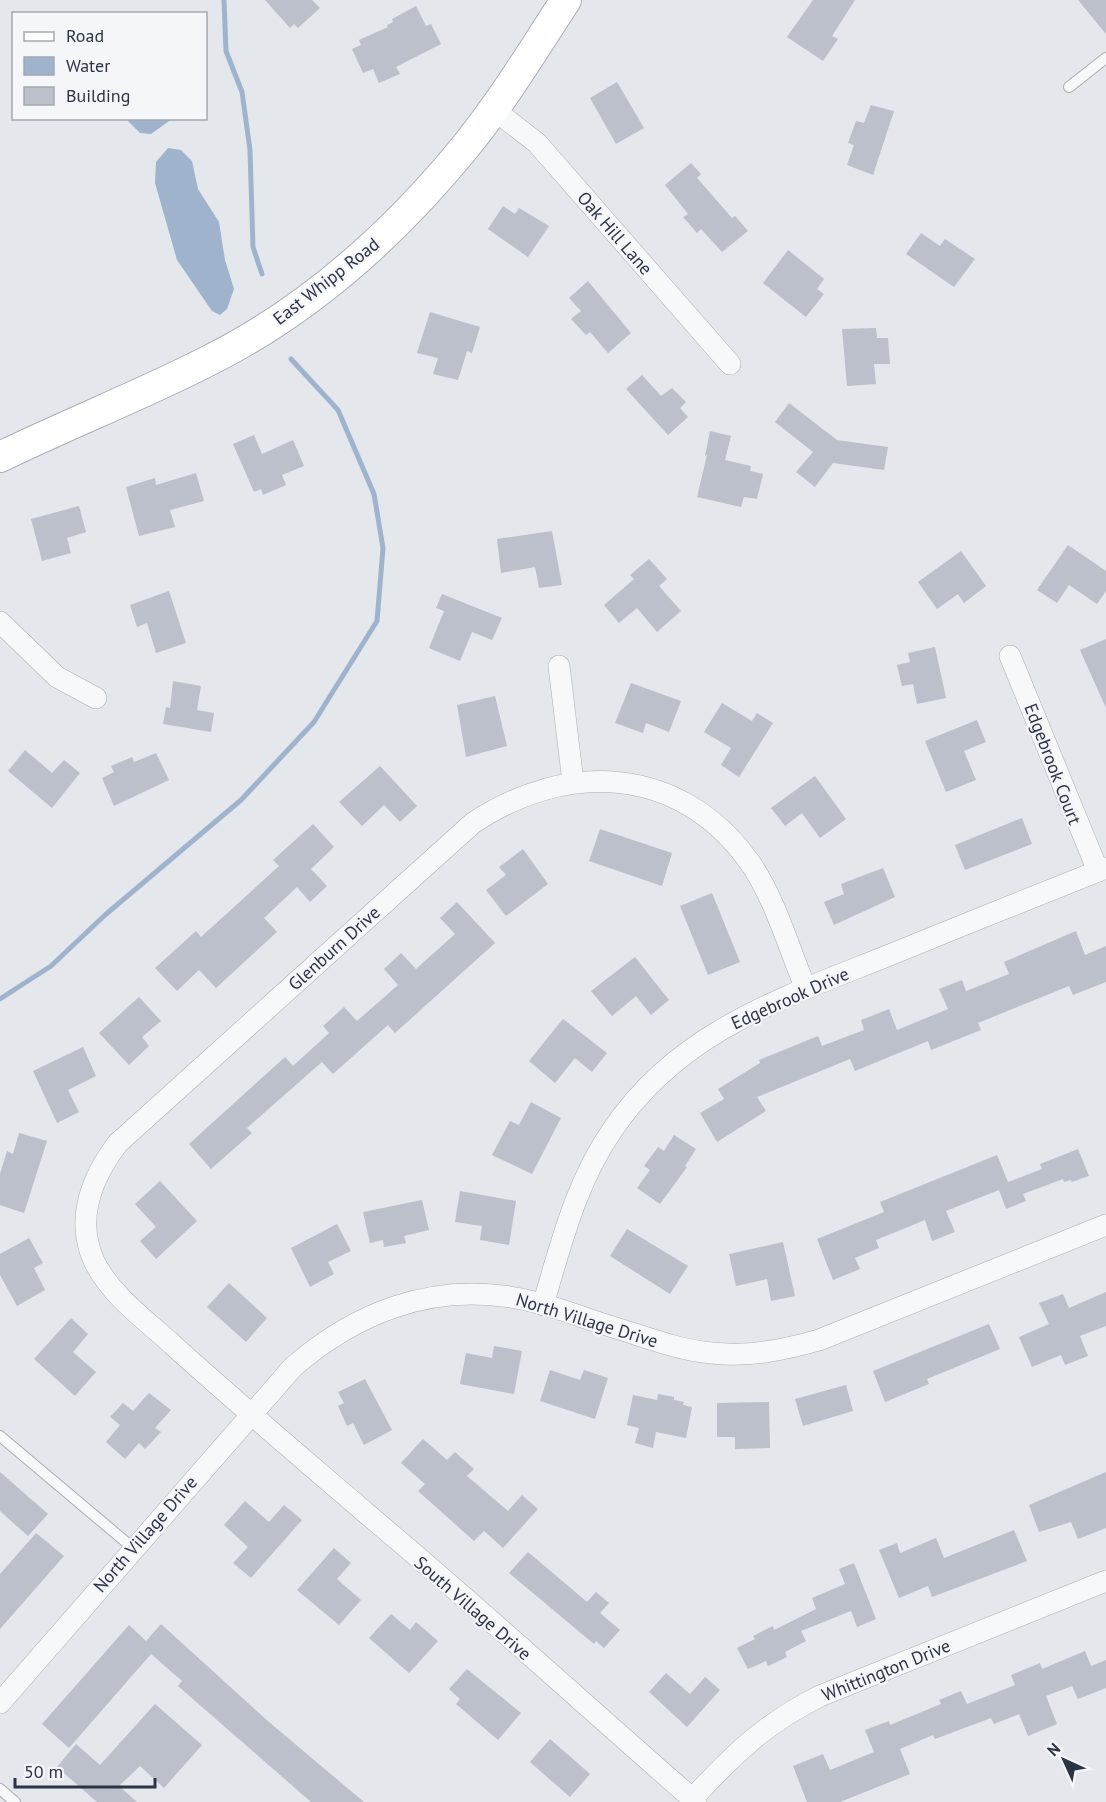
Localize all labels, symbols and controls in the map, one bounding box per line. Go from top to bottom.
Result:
legend [12,12,207,120]
text: Road [66,24,104,47]
text: Water [66,54,110,77]
text: Building [66,84,130,107]
street label: Oak Hill Lane [572,186,658,280]
street label: East Whipp Road [268,232,384,330]
street label: Edgebrook Court [1019,700,1087,828]
street label: Glenburn Drive [283,901,385,995]
street label: Edgebrook Drive [728,962,852,1034]
street label: North Village Drive [513,1288,661,1352]
street label: North Village Drive [88,1471,202,1597]
street label: South Village Drive [410,1551,536,1665]
street label: Whittington Drive [818,1634,954,1706]
north arrow [1034,1730,1094,1790]
text: N [1043,1739,1064,1760]
scale bar [15,1751,154,1789]
text: 50 m [24,1760,63,1783]

